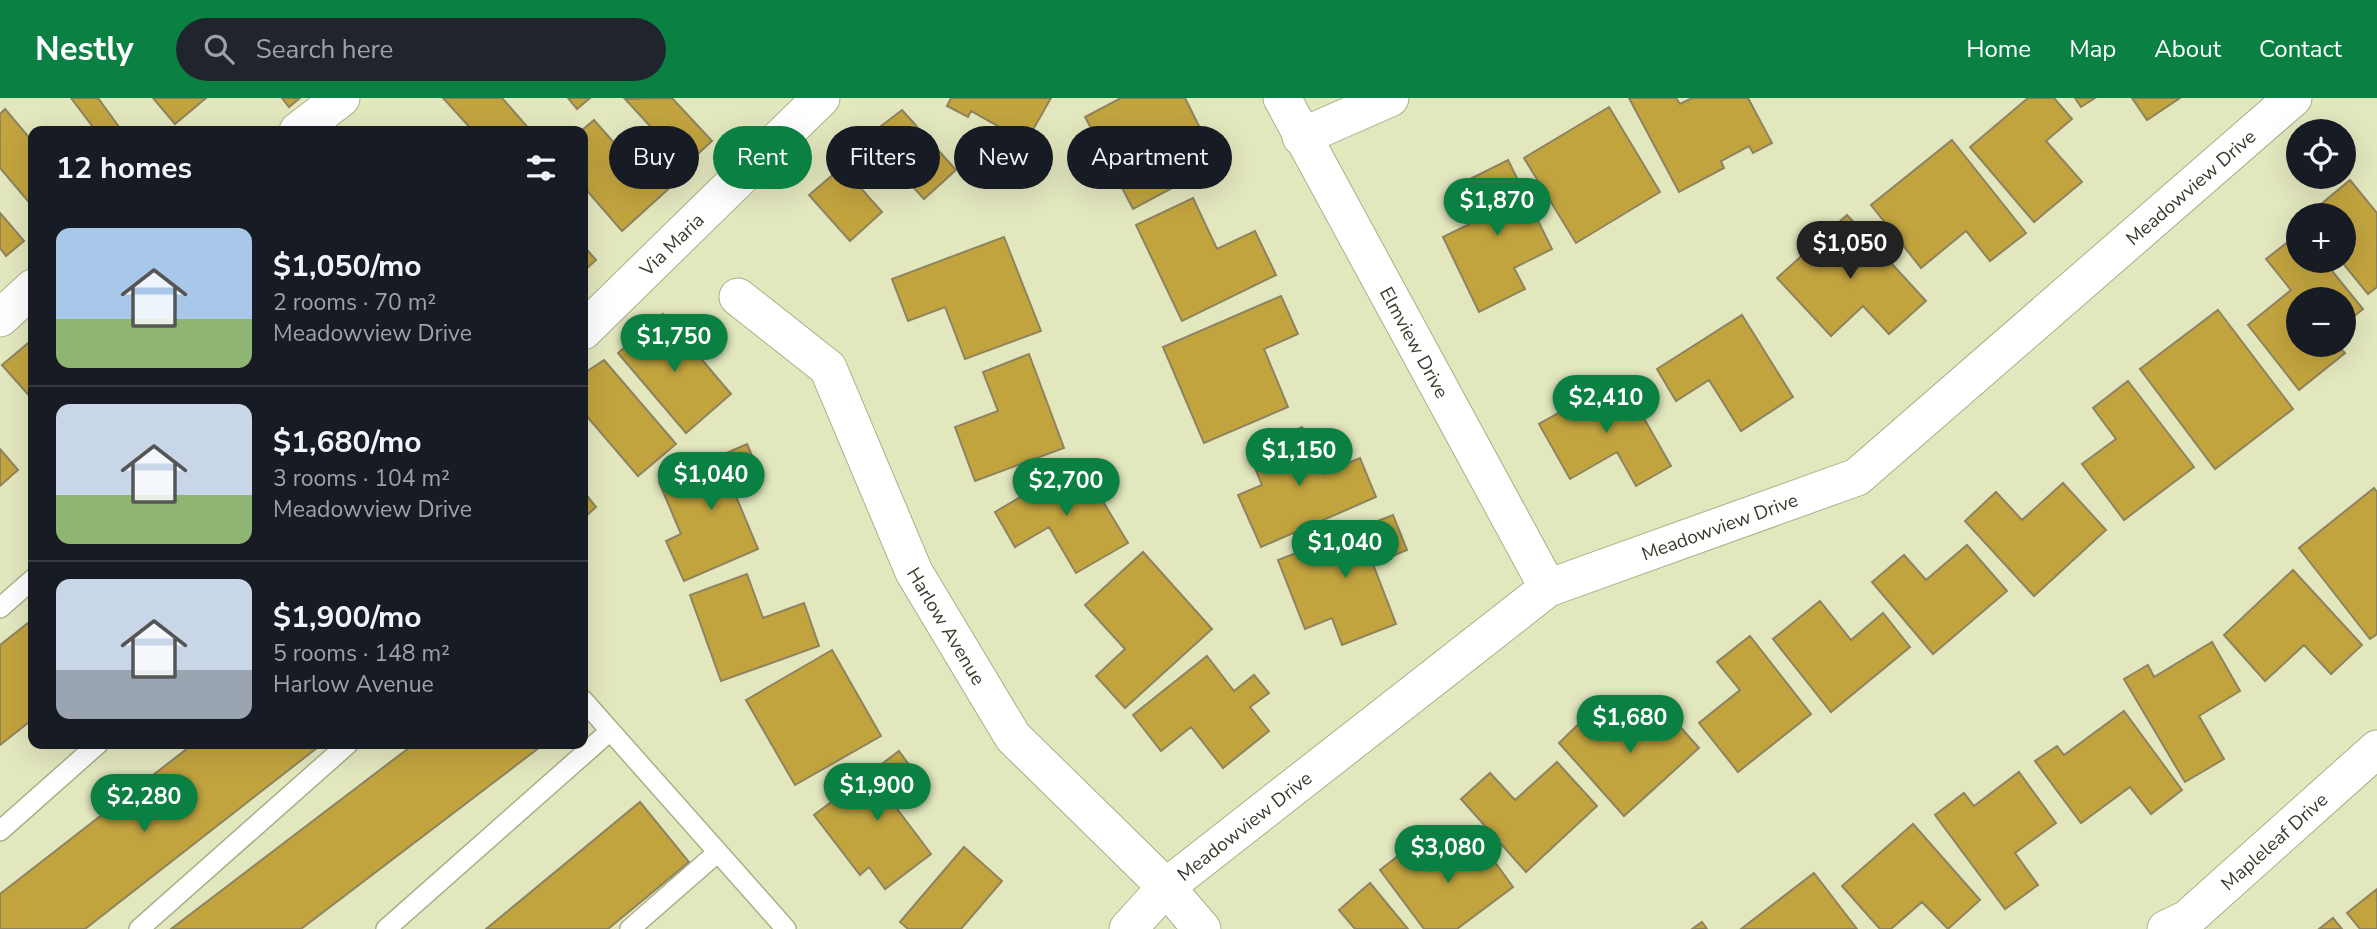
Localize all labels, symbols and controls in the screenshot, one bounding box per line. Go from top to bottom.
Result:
search box [176,18,666,81]
text: Nestly [35,27,134,72]
icon: search [200,30,238,68]
text: Search here [256,32,393,67]
text: Home [1966,33,2031,65]
text: Map [2069,33,2116,65]
text: About [2154,33,2221,65]
text: Contact [2259,33,2342,65]
map controls [2286,119,2356,357]
button: locate [2286,119,2356,189]
street label: Meadowview Drive [2121,124,2262,252]
chip: Buy [609,126,699,189]
chip: Rent [713,126,812,189]
chip: Filters [826,126,940,189]
chip: New [954,126,1053,189]
chip: Apartment [1067,126,1232,189]
text: 12 homes [56,148,192,189]
icon: filters [522,149,560,187]
pin: $1,870 [1440,178,1554,238]
text: $1,870 [1460,185,1534,216]
button: + [2286,203,2356,273]
street label: Via Maria [634,208,710,283]
pin: $1,050 [1793,222,1907,281]
text: $1,050 [1813,228,1887,259]
text: $1,050/mo [273,246,422,287]
icon: home [112,256,196,340]
street label: Elmview Drive [1373,283,1455,403]
text: 2 rooms · 70 m² [273,287,436,318]
button: − [2286,287,2356,357]
pin: $1,750 [617,314,731,374]
text: Meadowview Drive [273,318,472,349]
text: $1,750 [637,321,711,352]
pin: $2,410 [1549,376,1663,435]
text: $2,410 [1569,382,1643,413]
text: $1,680/mo [273,422,422,463]
pin: $1,150 [1242,428,1356,488]
icon: home [112,432,196,516]
text: $1,150 [1262,435,1336,466]
pin: $1,040 [654,452,768,512]
pin: $2,700 [1009,458,1123,518]
text: $1,040 [674,459,748,490]
text: 3 rooms · 104 m² [273,463,450,494]
text: $2,700 [1029,465,1103,496]
street label: Meadowview Drive [1638,487,1802,567]
text: Meadowview Drive [273,494,472,525]
pin: $1,040 [1288,520,1402,580]
text: $1,040 [1308,527,1382,558]
street label: Harlow Avenue [900,563,991,690]
text: $1,900/mo [273,597,422,638]
icon: home [112,607,196,691]
text: 5 rooms · 148 m² [273,638,450,669]
text: Harlow Avenue [273,669,434,700]
pin: $1,680 [1573,696,1687,755]
text: $1,680 [1593,702,1667,733]
pin: $1,900 [820,764,934,823]
street label: Meadowview Drive [1172,766,1318,887]
text: $1,900 [840,770,914,801]
pin: $2,280 [87,774,201,834]
text: $2,280 [107,781,181,812]
street label: Mapleleaf Drive [2216,787,2334,897]
pin: $3,080 [1391,826,1505,885]
text: $3,080 [1411,832,1485,863]

